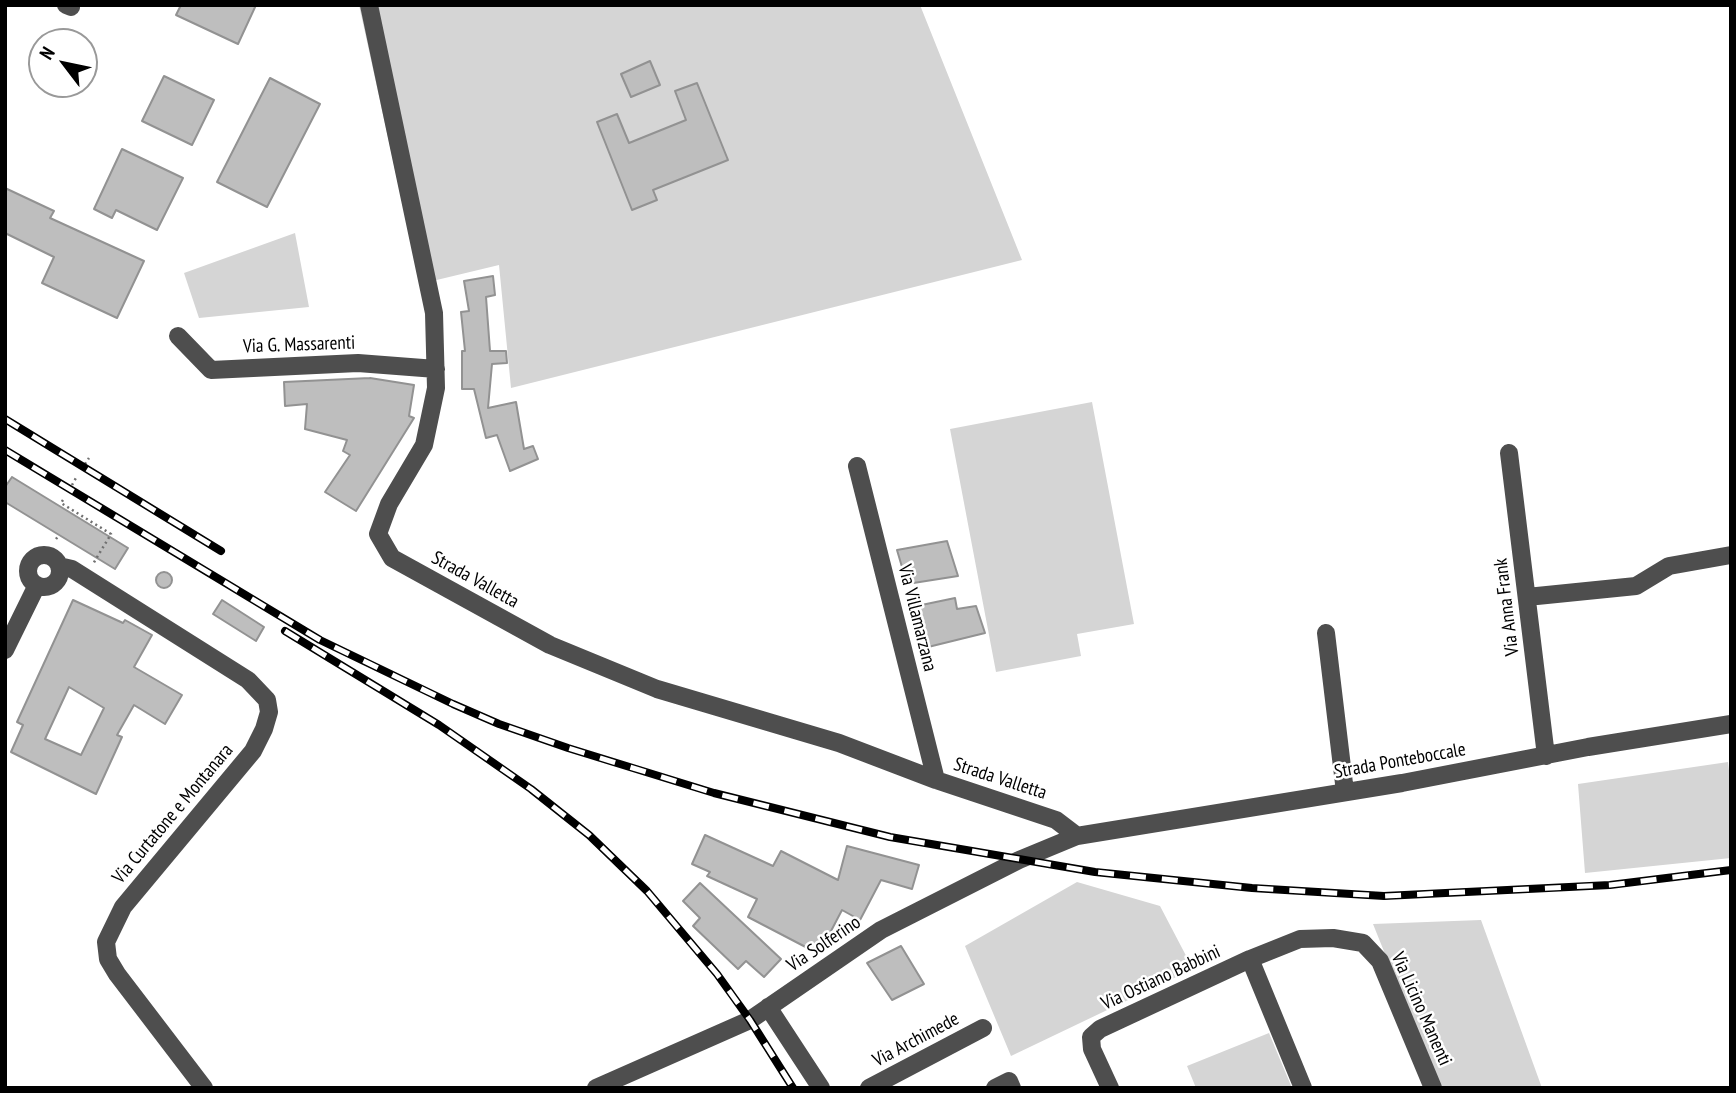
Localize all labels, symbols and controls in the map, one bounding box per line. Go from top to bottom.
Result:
north arrow [28,28,98,98]
text: N [34,42,60,64]
street label: Via G. Massarenti [243,332,355,358]
street label: Strada Valletta [427,547,523,613]
street label: Via Anna Frank [1490,557,1524,657]
street label: Via Villamarzana [893,562,941,674]
street label: Strada Ponteboccale [1333,738,1467,784]
street label: Via Curtatone e Montanara [108,740,238,888]
street label: Strada Valletta [951,753,1049,805]
street label: Via Solferino [783,911,865,977]
street label: Via Ostiano Babbini [1098,941,1224,1015]
street label: Via Licino Manenti [1386,949,1456,1069]
street label: Via Archimede [869,1008,963,1072]

